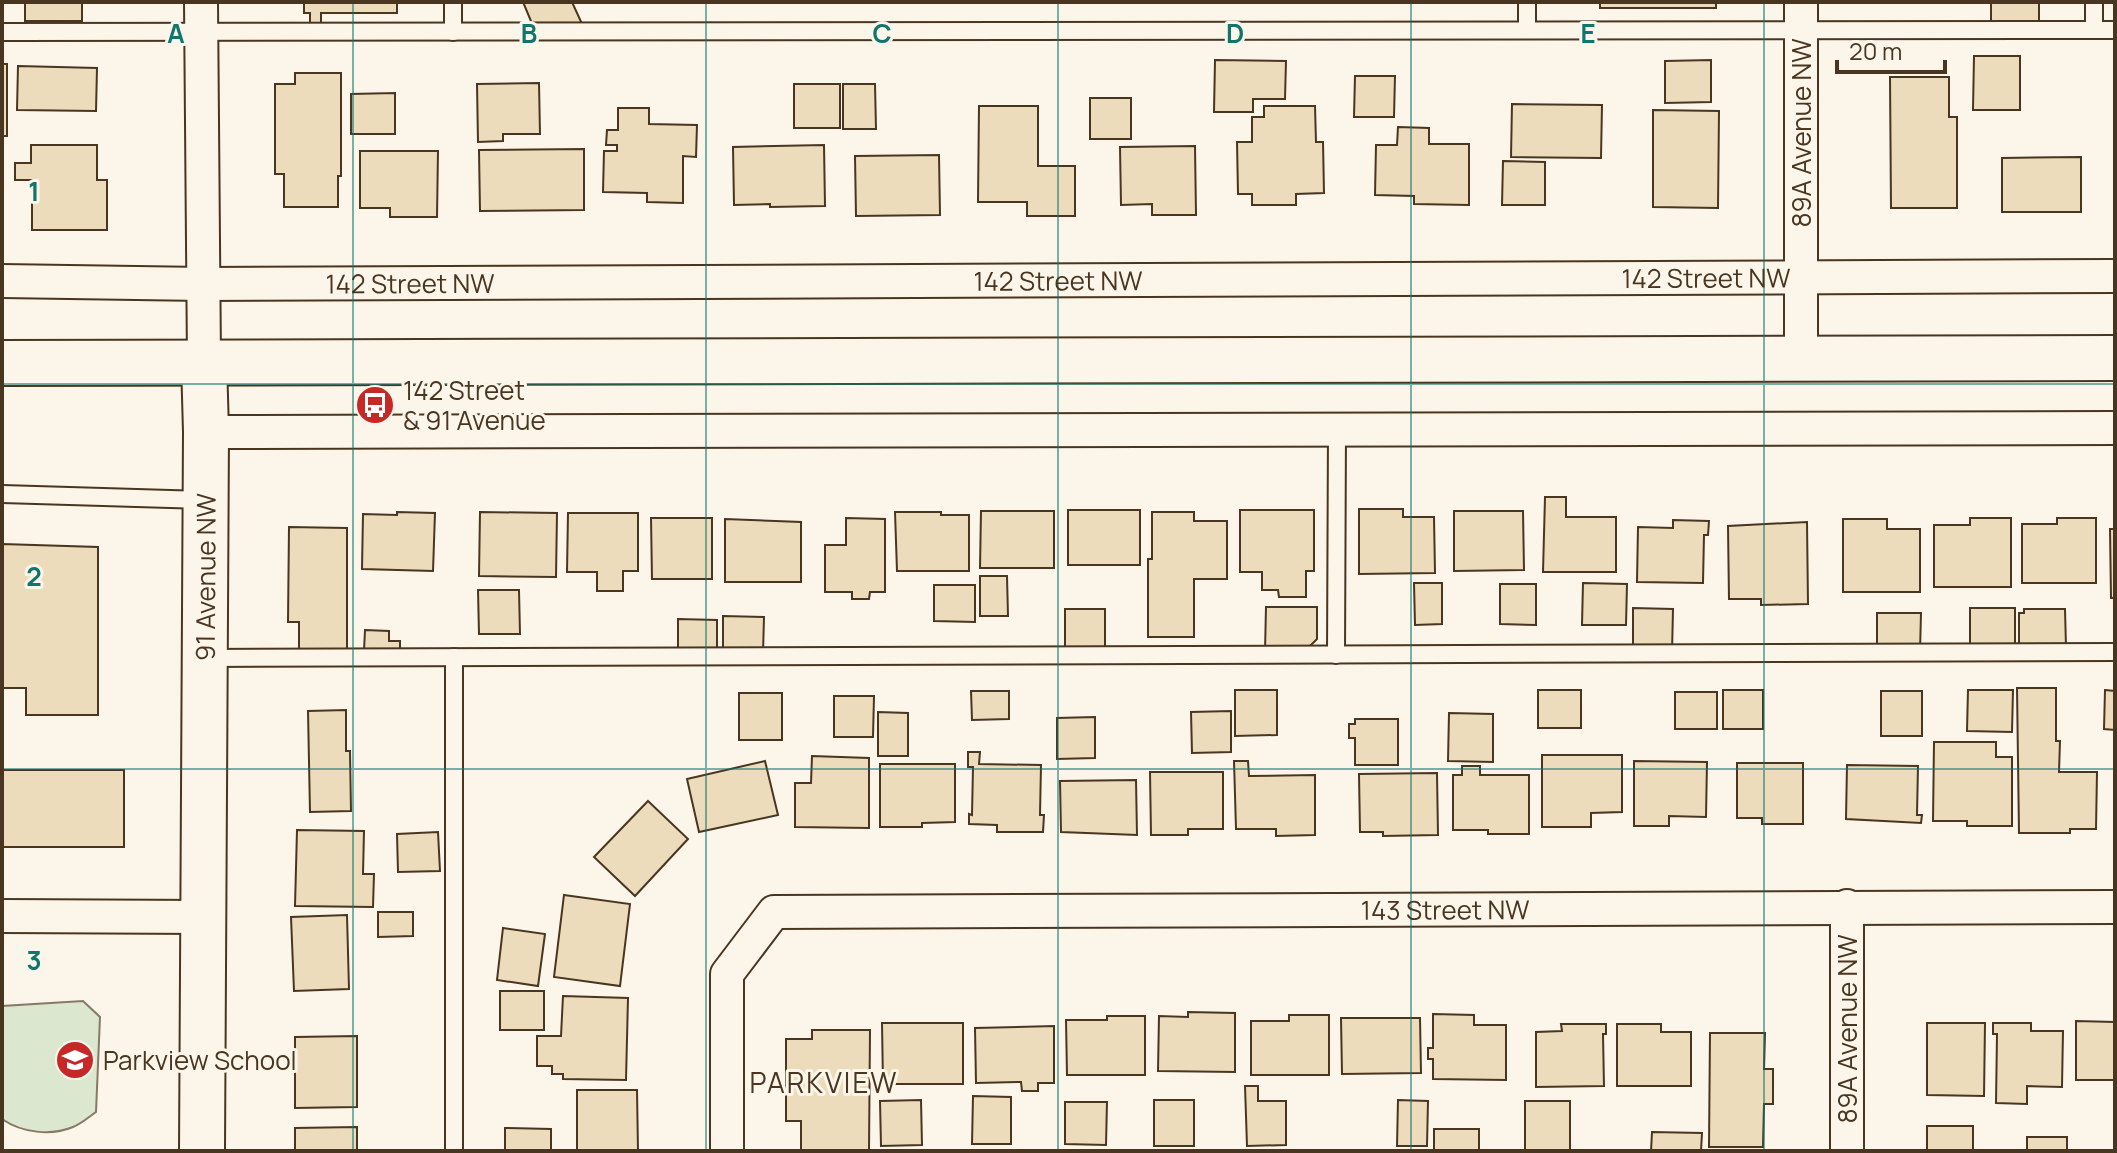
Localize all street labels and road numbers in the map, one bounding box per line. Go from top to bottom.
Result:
street label: 89A Avenue NW [1783,38,1819,228]
street label: 142 Street NW [1621,259,1791,296]
street label: 142 Street NW [973,262,1143,299]
street label: 142 Street NW [325,265,495,301]
street label: 91 Avenue NW [187,493,224,661]
street label: 143 Street NW [1361,891,1530,928]
street label: 89A Avenue NW [1829,934,1865,1124]

